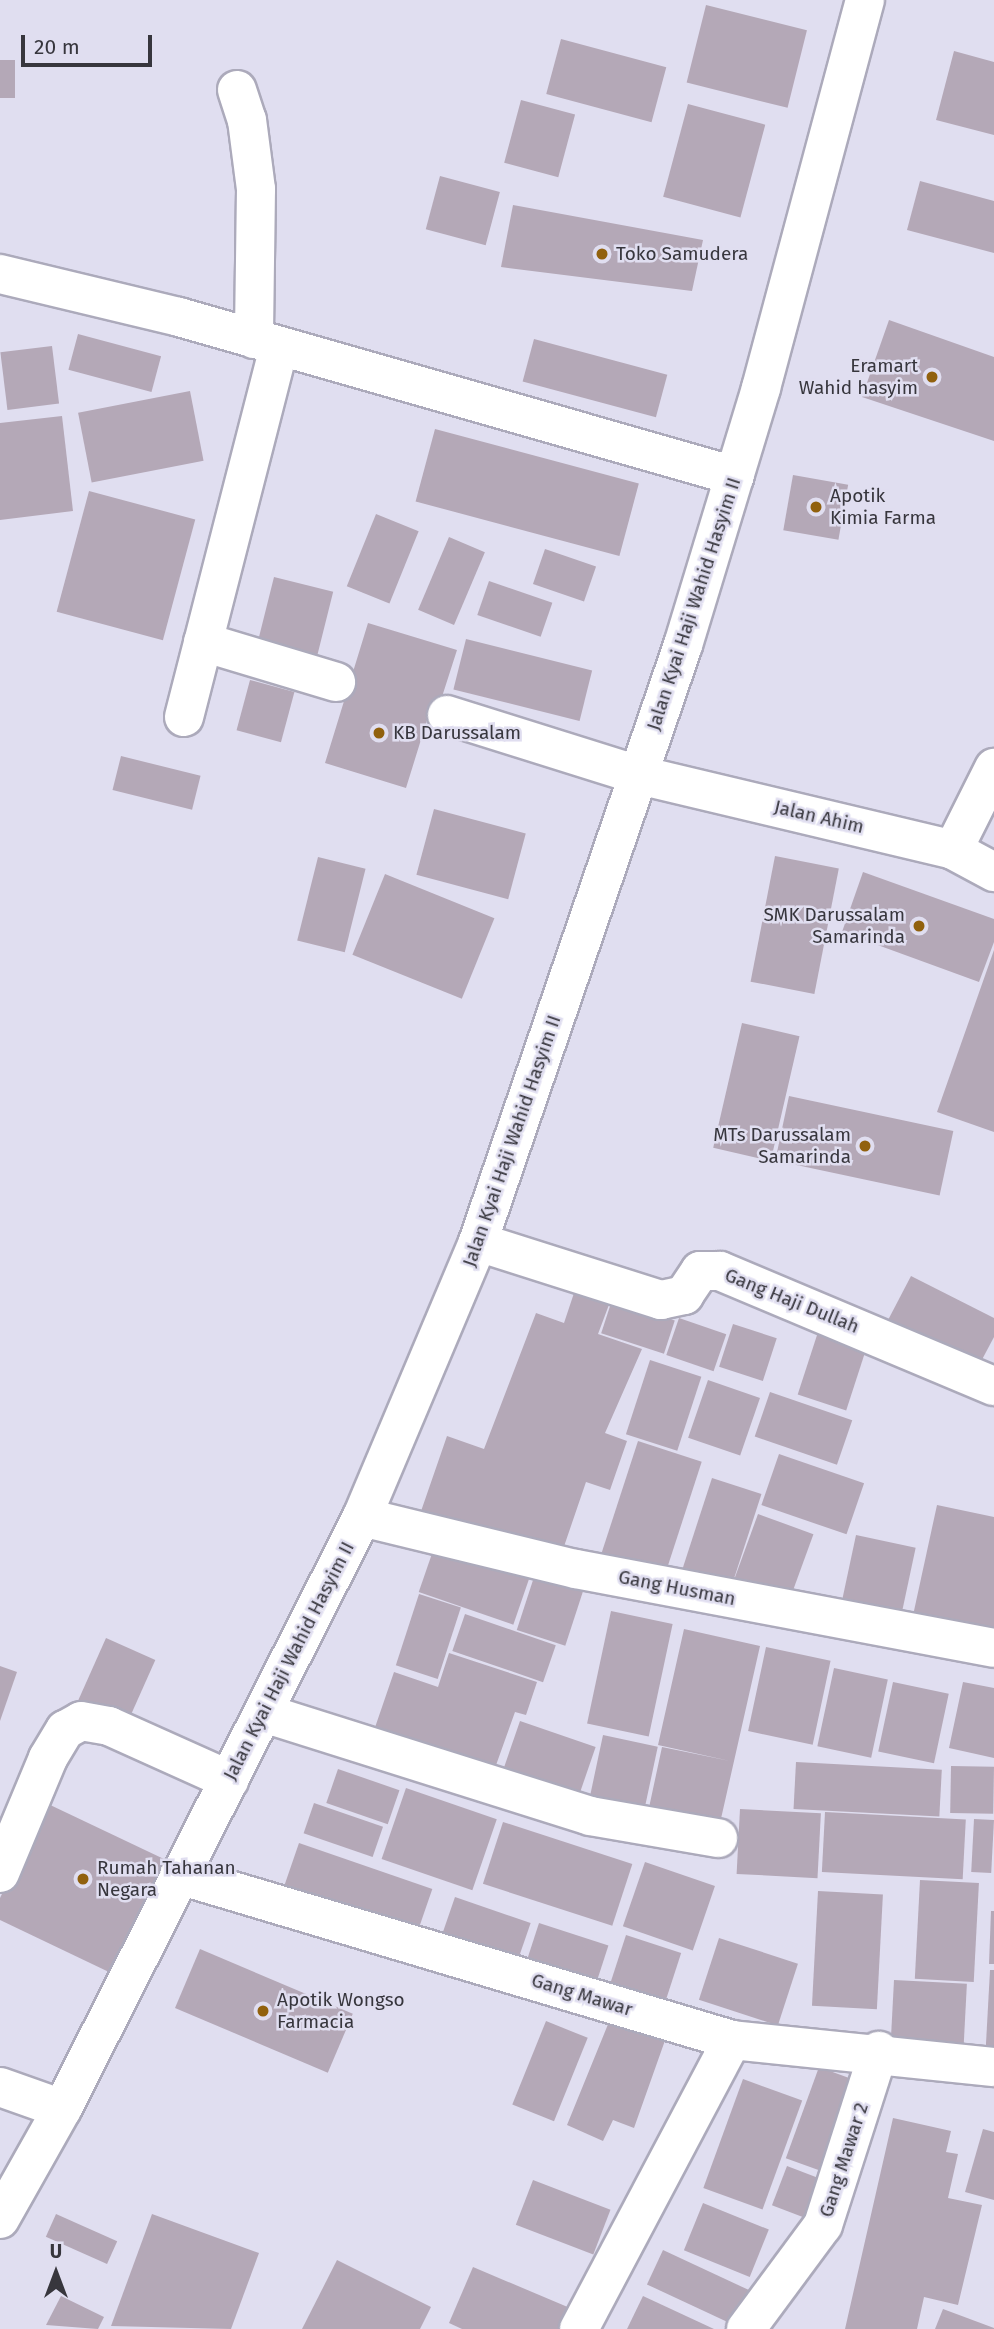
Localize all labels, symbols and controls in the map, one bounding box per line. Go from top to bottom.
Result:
scale bar [24,21,156,65]
text: 20 m [34,34,80,60]
place label: Toko Samudera [616,243,748,265]
marker: Toko Samudera [594,246,610,262]
place label: Eramart Wahid hasyim [799,355,918,399]
marker: Eramart Wahid hasyim [924,369,940,385]
street label: Jalan Kyai Haji Wahid Hasyim II [642,475,746,733]
place label: Apotik Kimia Farma [830,485,936,529]
marker: Apotik Kimia Farma [808,499,824,515]
place label: KB Darussalam [393,722,521,744]
marker: KB Darussalam [371,725,387,741]
street label: Jalan Ahim [772,796,866,838]
place label: SMK Darussalam Samarinda [763,904,905,948]
marker: SMK Darussalam Samarinda [911,918,927,934]
street label: Jalan Kyai Haji Wahid Hasyim II [458,1012,566,1270]
place label: MTs Darussalam Samarinda [713,1124,851,1168]
marker: MTs Darussalam Samarinda [857,1138,873,1154]
street label: Gang Haji Dullah [721,1264,863,1338]
street label: Jalan Kyai Haji Wahid Hasyim II [219,1538,359,1784]
street label: Gang Husman [616,1565,738,1611]
place label: Rumah Tahanan Negara [97,1857,236,1901]
marker: Rumah Tahanan Negara [75,1871,91,1887]
street label: Gang Mawar [529,1969,635,2021]
place label: Apotik Wongso Farmacia [277,1989,405,2033]
marker: Apotik Wongso Farmacia [255,2003,271,2019]
street label: Gang Mawar 2 [815,2100,873,2220]
north arrow [21,2238,91,2308]
text: U [50,2240,62,2263]

